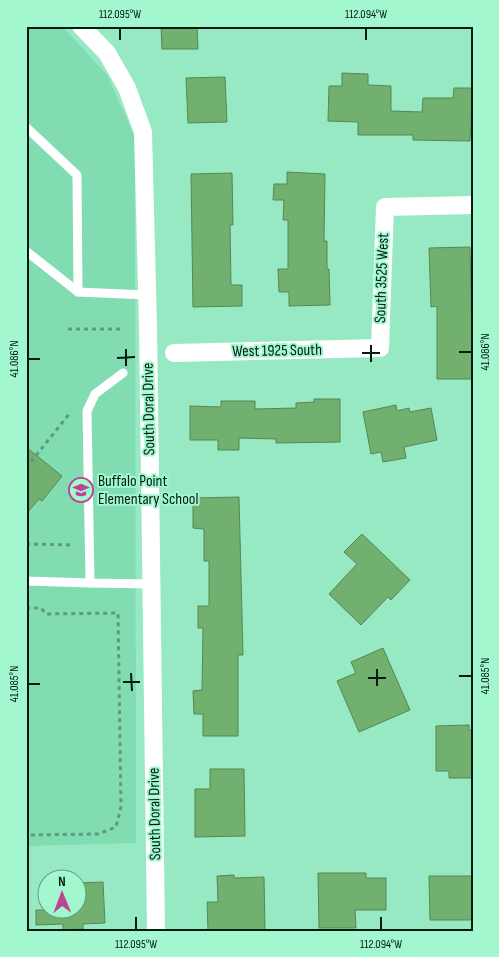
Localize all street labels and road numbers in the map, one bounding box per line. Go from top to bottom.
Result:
street label: South 3525 West [371,232,393,323]
street label: West 1925 South [232,341,322,361]
street label: South Doral Drive [139,362,159,456]
street label: South Doral Drive [145,767,165,861]

